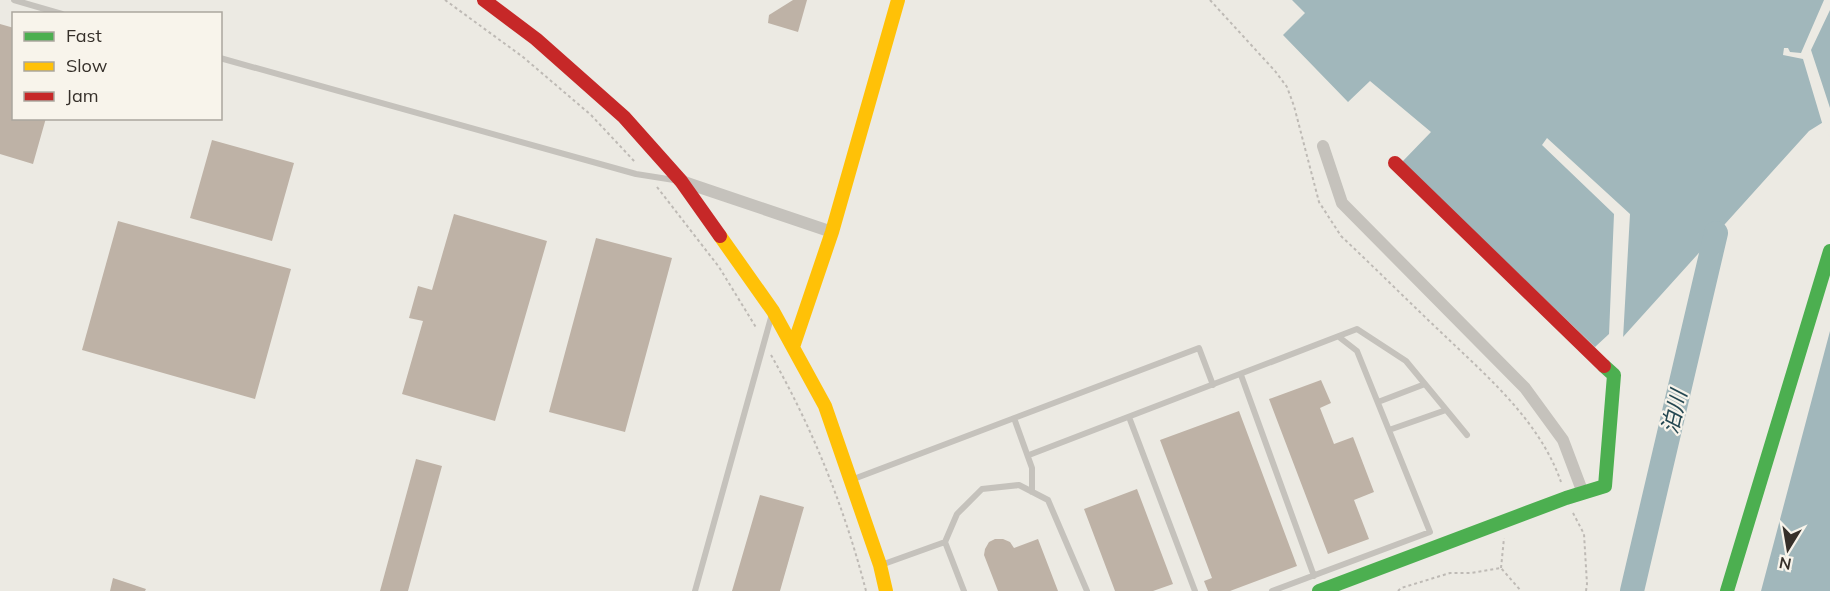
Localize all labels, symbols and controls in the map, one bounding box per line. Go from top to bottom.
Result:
legend [12,12,222,120]
text: Fast [66,24,102,47]
text: Slow [66,54,108,77]
text: Jam [66,84,99,107]
water label: 泊川 [1655,385,1693,437]
north arrow [1758,519,1818,579]
text: N [1777,553,1793,575]

